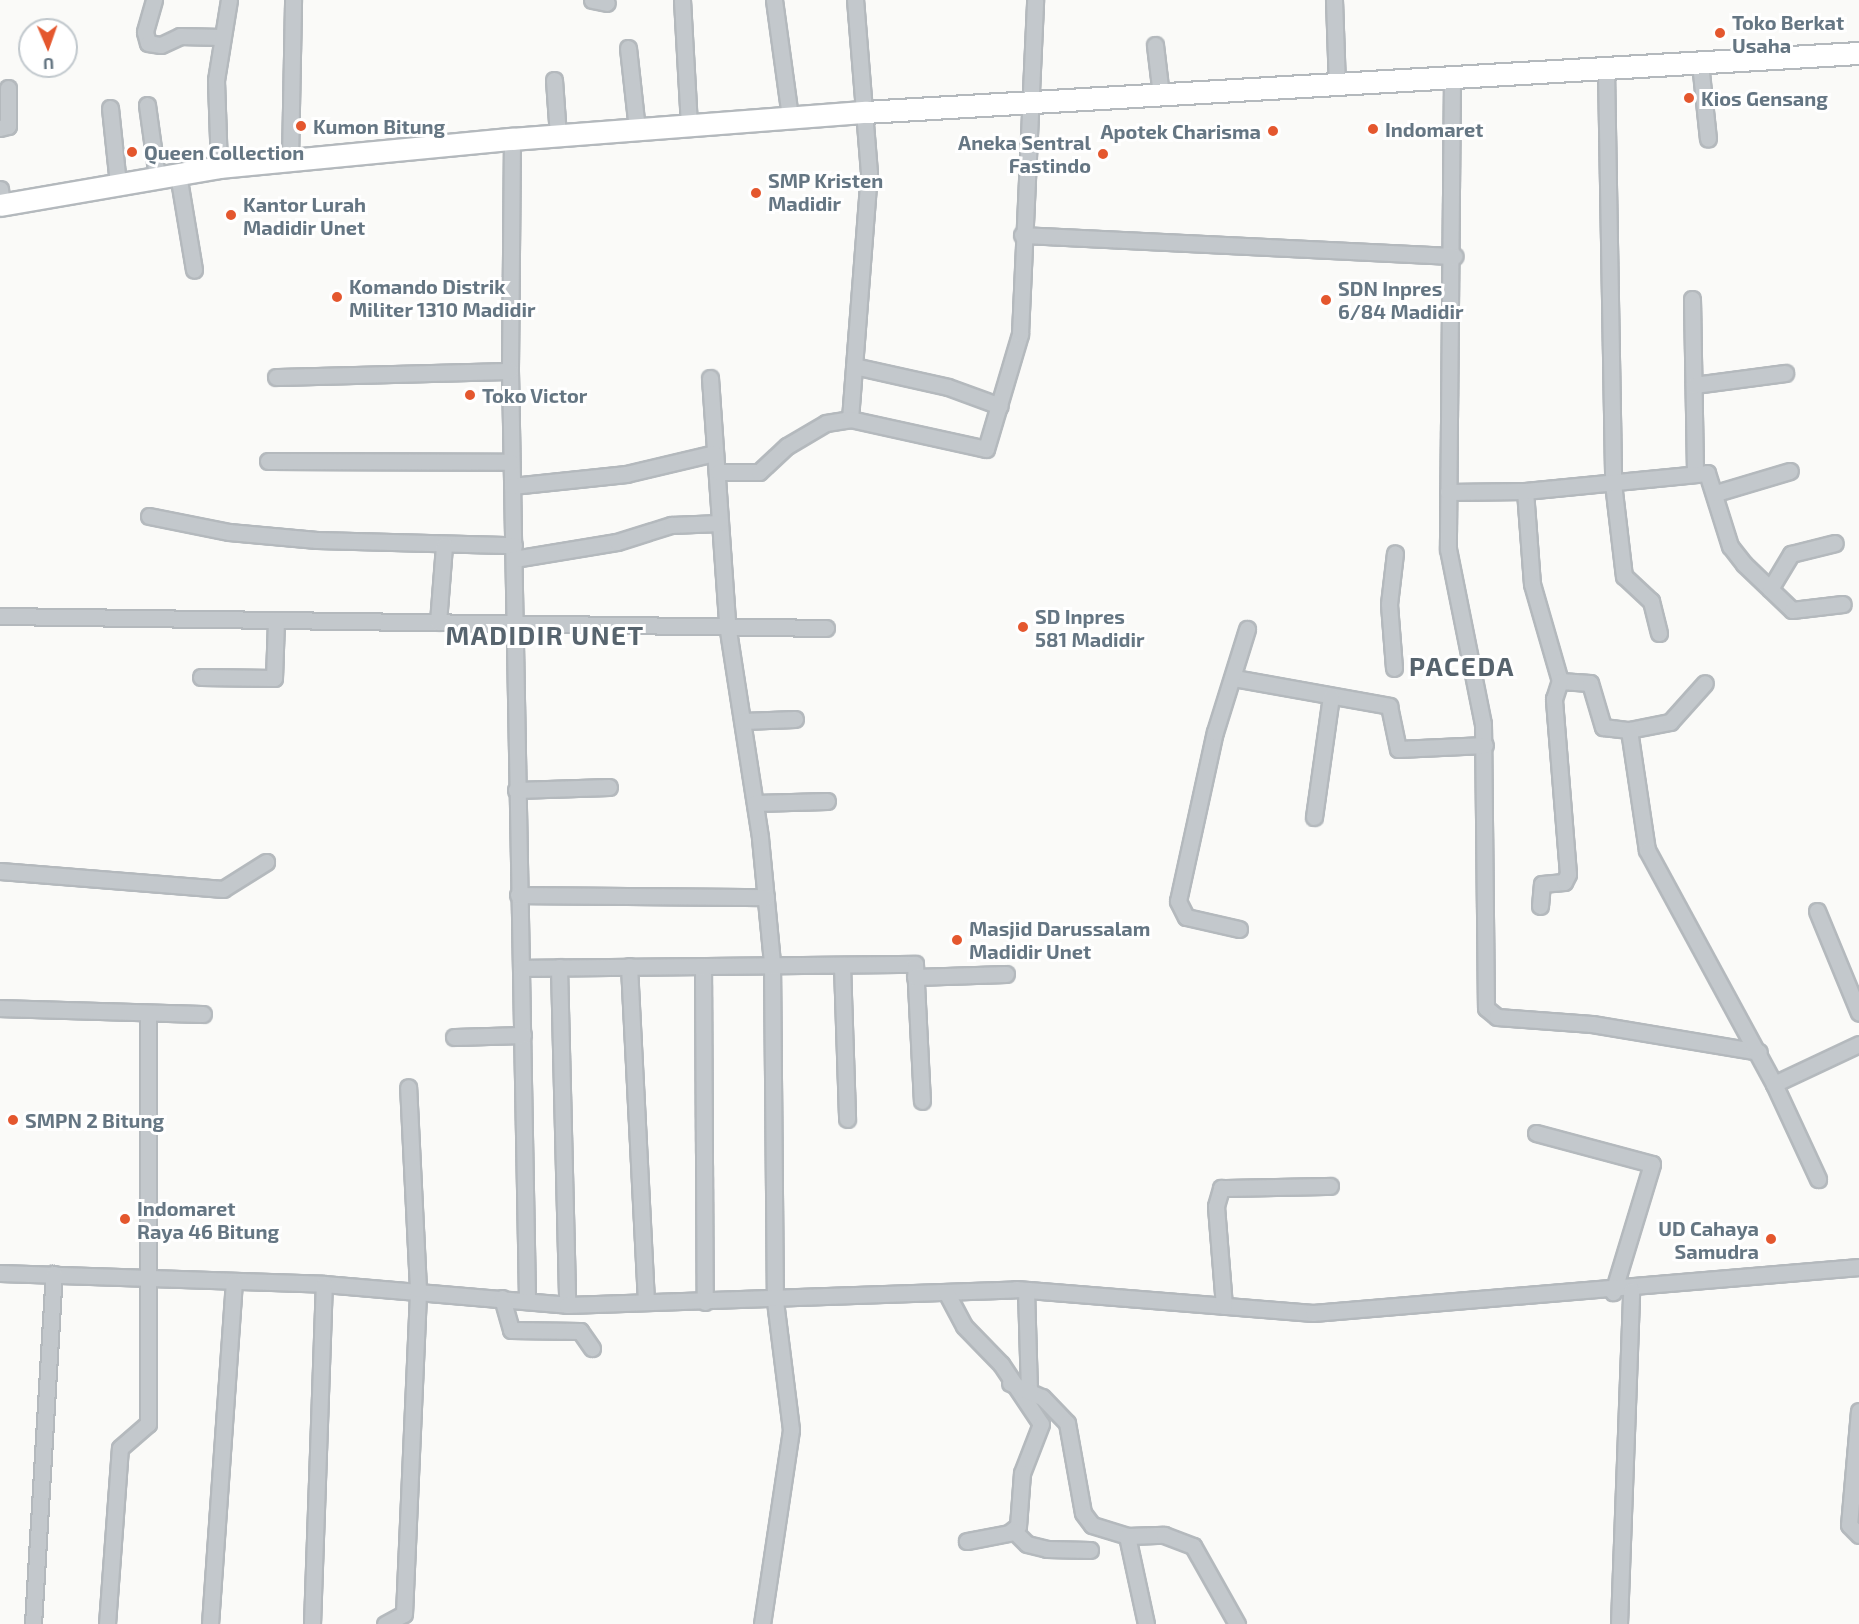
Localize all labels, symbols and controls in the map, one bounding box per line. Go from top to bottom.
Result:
place label: Toko Berkat Usaha [1732,10,1844,57]
north arrow [18,18,78,78]
marker: Toko Berkat Usaha [1713,26,1727,40]
text: U [43,55,54,74]
place label: Kios Gensang [1701,86,1828,110]
marker: Kios Gensang [1682,91,1696,105]
place label: Kumon Bitung [313,114,445,138]
place label: Indomaret [1385,117,1483,141]
marker: Kumon Bitung [294,119,308,133]
place label: Apotek Charisma [1100,119,1261,143]
marker: Indomaret [1366,122,1380,136]
marker: Apotek Charisma [1266,124,1280,138]
place label: Aneka Sentral Fastindo [958,130,1091,177]
place label: Queen Collection [144,140,304,164]
marker: Queen Collection [125,145,139,159]
marker: Aneka Sentral Fastindo [1096,147,1110,161]
place label: SMP Kristen Madidir [768,169,884,216]
marker: SMP Kristen Madidir [749,186,763,200]
place label: Kantor Lurah Madidir Unet [243,192,366,239]
marker: Kantor Lurah Madidir Unet [224,208,238,222]
place label: Komando Distrik Militer 1310 Madidir [349,274,536,321]
place label: SDN Inpres 6/84 Madidir [1338,276,1464,323]
marker: Komando Distrik Militer 1310 Madidir [330,290,344,304]
marker: SDN Inpres 6/84 Madidir [1319,293,1333,307]
place label: Toko Victor [482,383,588,407]
marker: Toko Victor [463,388,477,402]
place label: SD Inpres 581 Madidir [1035,604,1145,651]
district label: MADIDIR UNET [445,619,645,651]
marker: SD Inpres 581 Madidir [1016,620,1030,634]
district label: PACEDA [1409,650,1515,682]
place label: Masjid Darussalam Madidir Unet [969,916,1150,963]
marker: Masjid Darussalam Madidir Unet [950,933,964,947]
place label: SMPN 2 Bitung [25,1108,164,1132]
marker: SMPN 2 Bitung [6,1113,20,1127]
place label: Indomaret Raya 46 Bitung [137,1196,279,1243]
marker: Indomaret Raya 46 Bitung [118,1212,132,1226]
place label: UD Cahaya Samudra [1658,1216,1759,1263]
marker: UD Cahaya Samudra [1764,1232,1778,1246]

